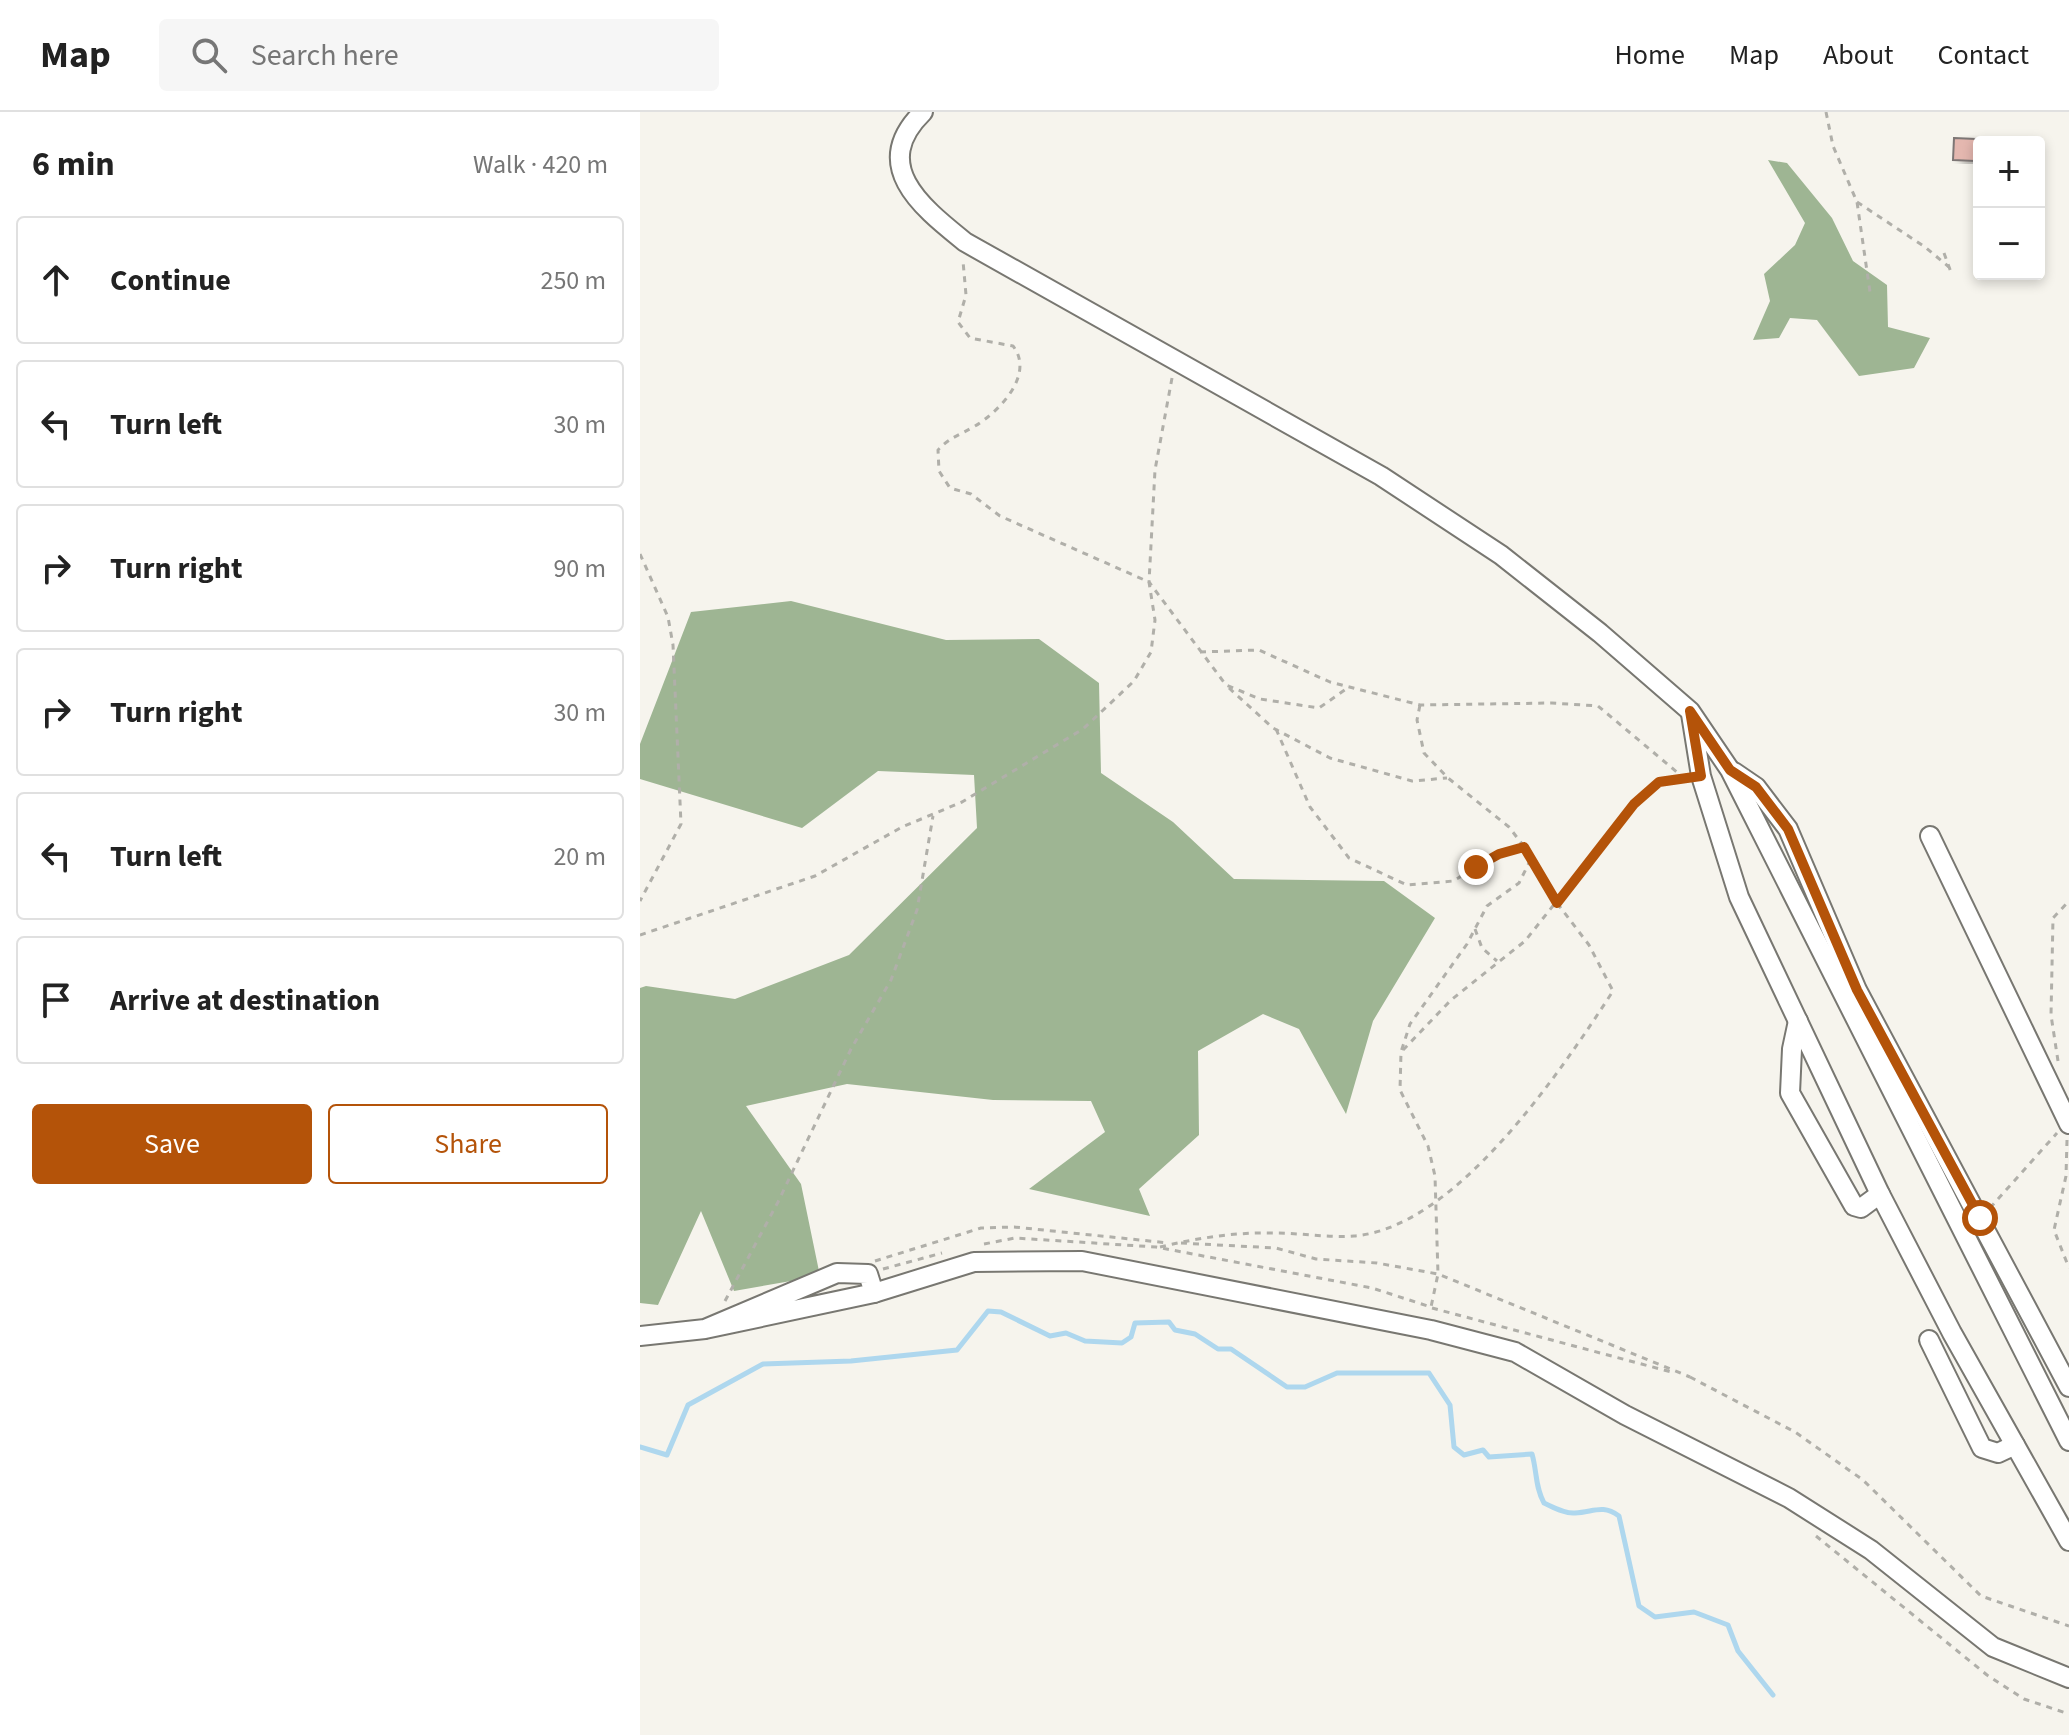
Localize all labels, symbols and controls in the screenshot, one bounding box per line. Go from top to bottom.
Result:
search box [159,19,719,91]
text: Map [40,28,111,82]
icon: search [187,33,231,77]
text: Search here [251,34,399,77]
text: Home [1614,35,1685,75]
text: Map [1729,35,1779,75]
text: About [1823,35,1894,75]
text: Contact [1938,35,2029,75]
map controls [1973,136,2045,280]
button: + [1973,136,2045,208]
text: 6 min [32,140,115,189]
text: Walk · 420 m [473,146,608,183]
button: − [1973,208,2045,280]
icon: ahead [34,258,78,302]
text: Continue [110,259,231,302]
text: 250 m [540,262,606,299]
icon: left [34,402,78,446]
text: Turn left [110,403,222,446]
text: 30 m [553,406,606,443]
icon: right [34,546,78,590]
text: Turn right [110,547,242,590]
text: 90 m [553,550,606,587]
icon: right [34,690,78,734]
text: Turn right [110,691,242,734]
text: 30 m [553,694,606,731]
icon: left [34,834,78,878]
text: Turn left [110,835,222,878]
text: 20 m [553,838,606,875]
route end [1458,849,1494,885]
icon: arrive [34,978,78,1022]
text: Arrive at destination [110,979,380,1022]
button: Save [32,1104,312,1184]
button: Share [328,1104,608,1184]
route start [1962,1200,1998,1236]

